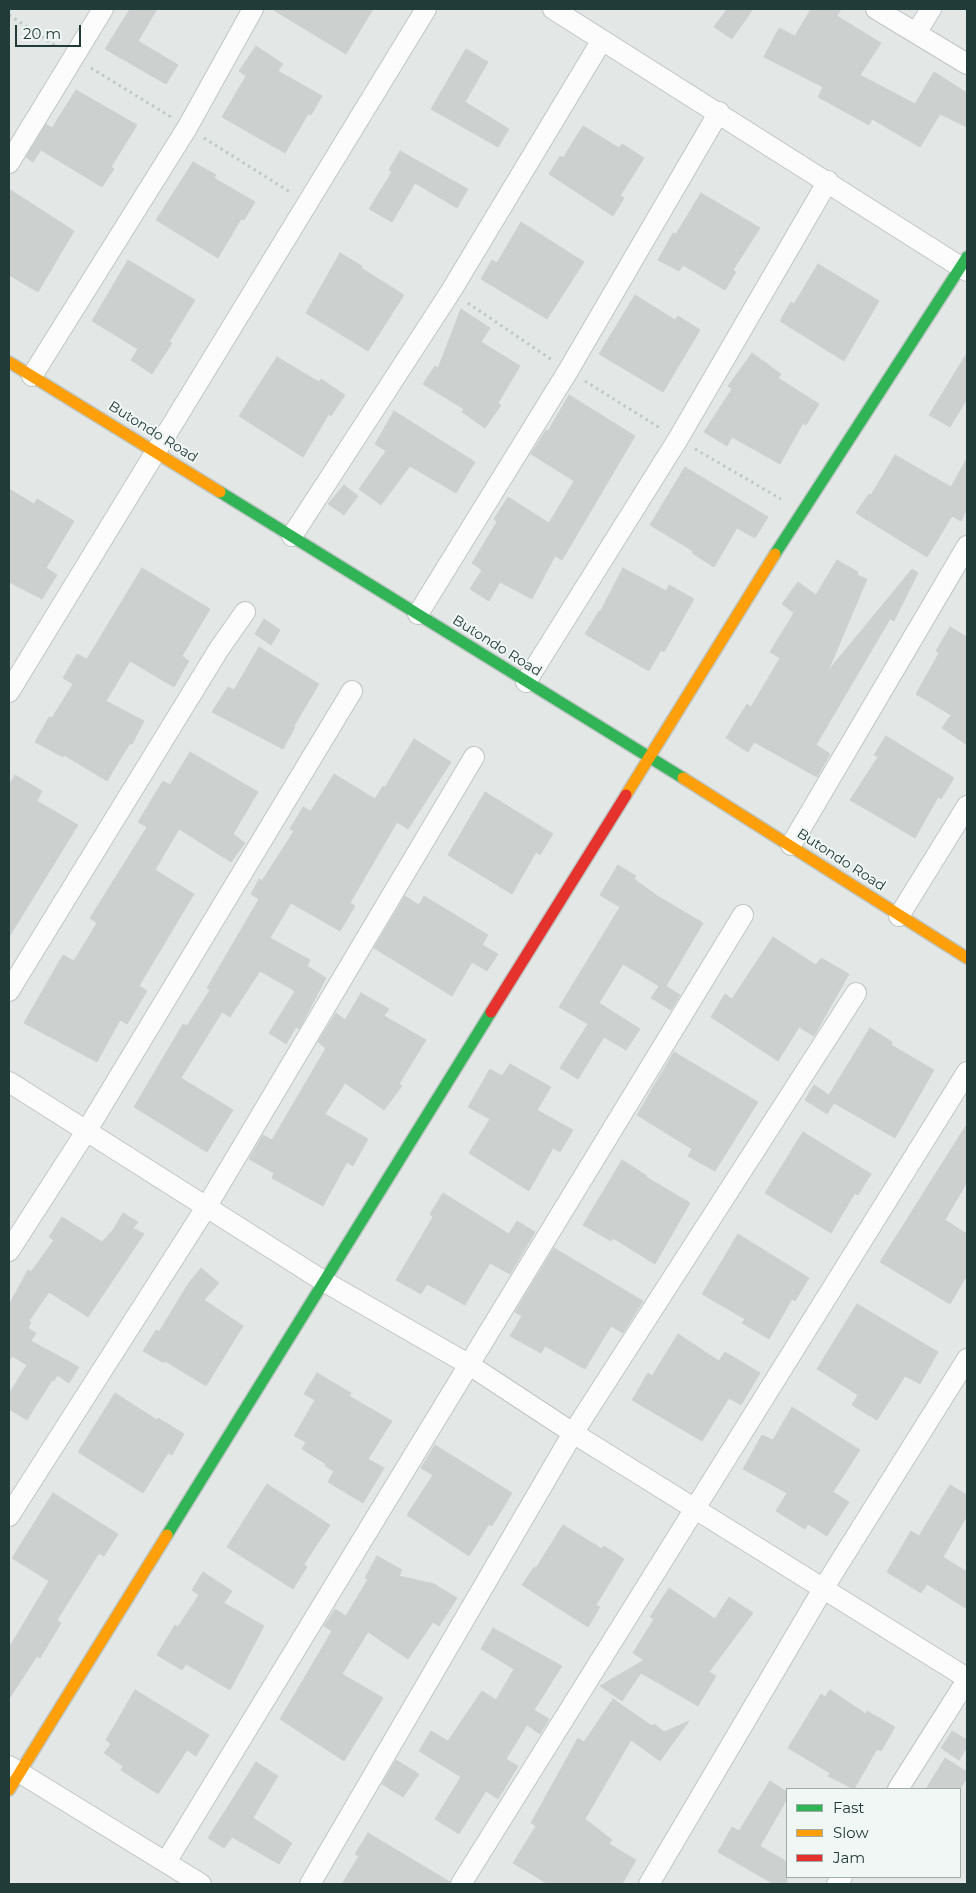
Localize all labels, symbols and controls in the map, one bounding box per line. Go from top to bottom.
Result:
scale bar [18,15,84,47]
text: 20 m [23,24,61,43]
street label: Butondo Road [105,398,201,466]
street label: Butondo Road [449,612,545,680]
street label: Butondo Road [794,825,888,895]
legend [786,1788,961,1878]
text: Fast [833,1798,864,1817]
text: Slow [833,1823,869,1842]
text: Jam [833,1848,865,1867]

